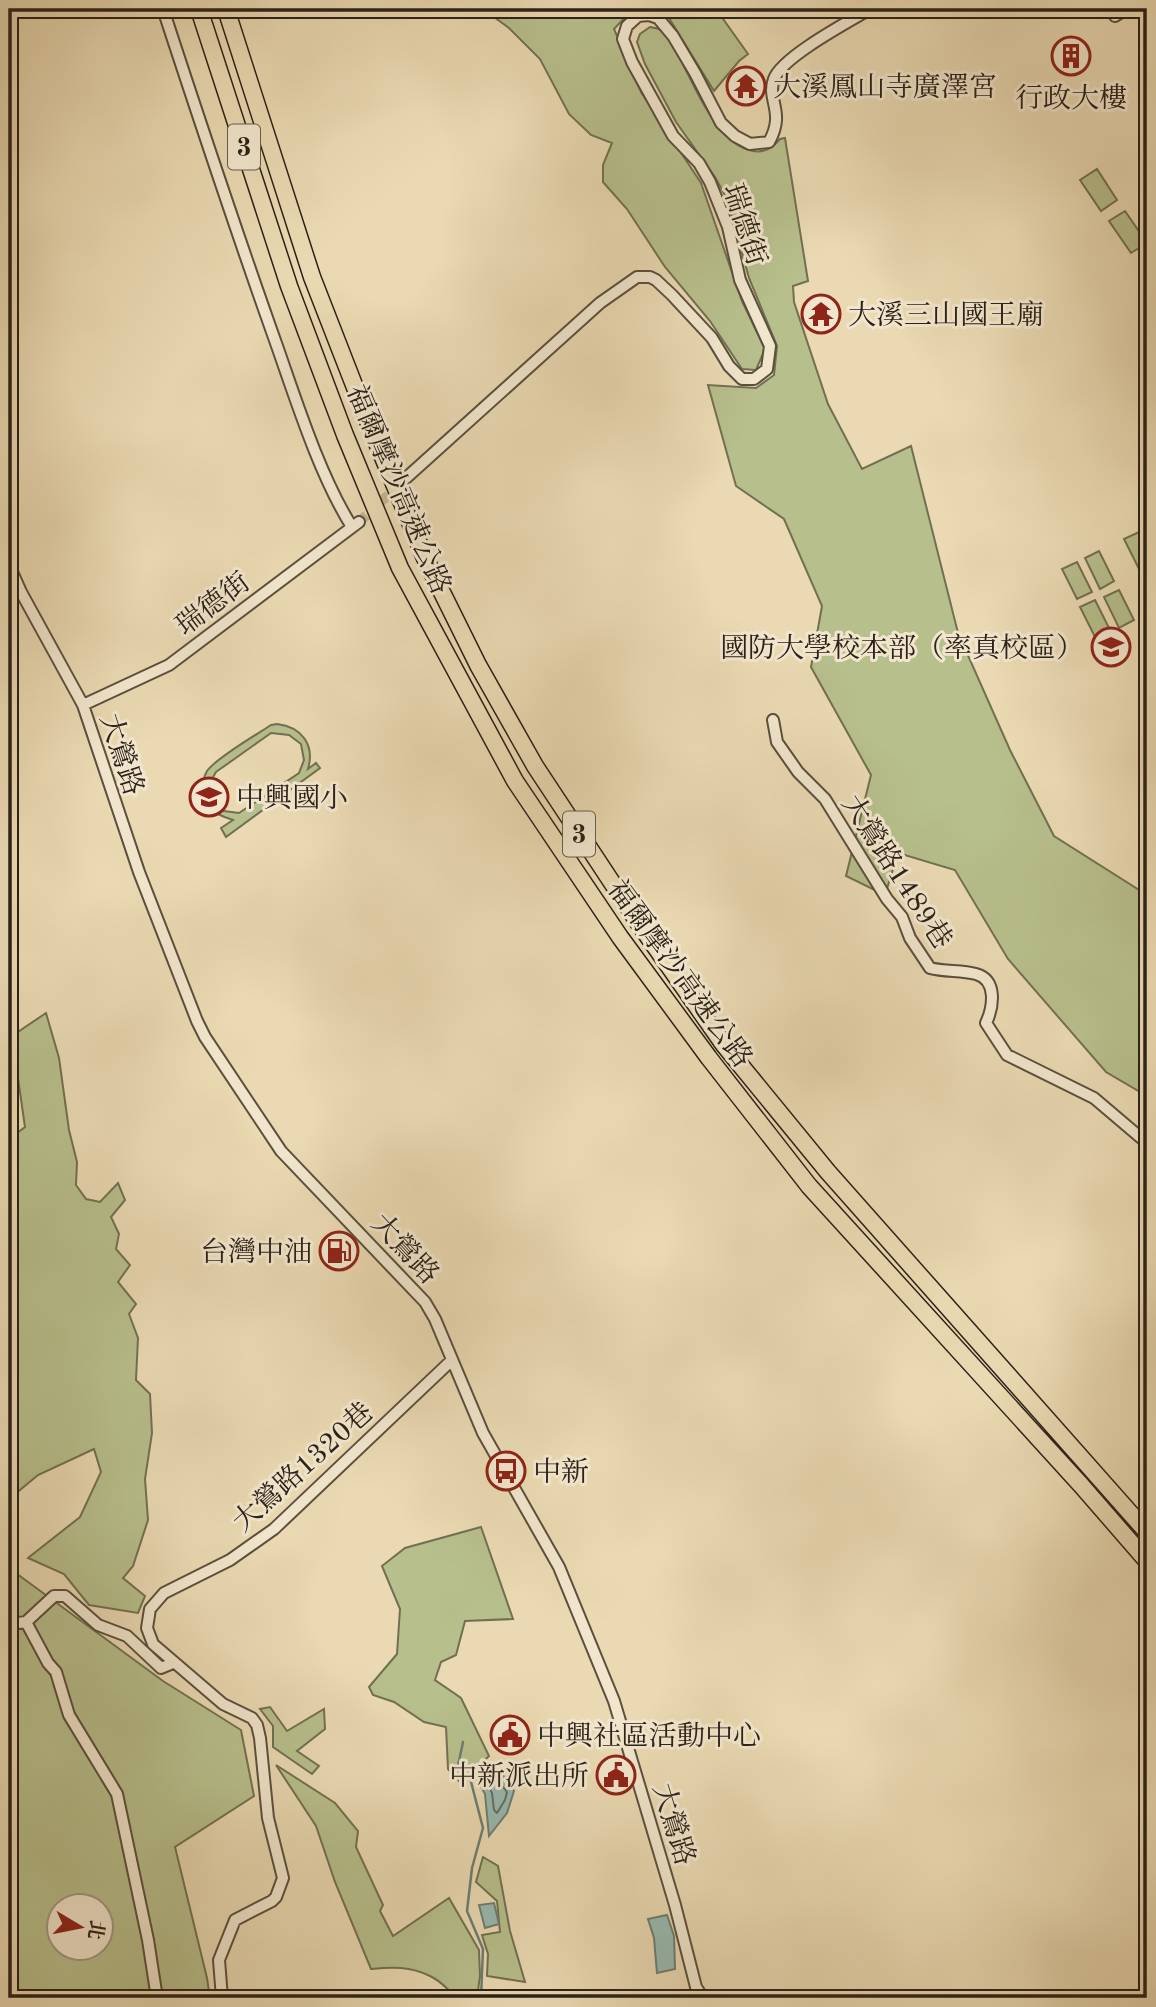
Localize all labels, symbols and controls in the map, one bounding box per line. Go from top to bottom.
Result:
building icon: 行政大樓 [1050,35,1092,77]
temple icon: 大溪鳳山寺廣澤宮 [725,65,767,107]
place label: 大溪鳳山寺廣澤宮 [773,72,997,103]
place label: 行政大樓 [1015,83,1127,114]
road number: 3 [228,124,260,170]
street label: 瑞德街 [717,180,772,269]
temple icon: 大溪三山國王廟 [800,293,842,335]
place label: 大溪三山國王廟 [848,300,1044,331]
street label: 福爾摩沙高速公路 [341,380,457,599]
street label: 瑞德街 [170,567,256,642]
school or university icon: 國防大學校本部（率真校區） [1090,626,1132,668]
place label: 國防大學校本部（率真校區） [720,633,1084,664]
street label: 大鶯路 [94,710,149,799]
school or university icon: 中興國小 [188,776,230,818]
place label: 中興國小 [236,783,348,814]
street label: 大鶯路1489巷 [836,789,958,954]
road number: 3 [563,812,595,856]
street label: 福爾摩沙高速公路 [601,874,758,1074]
street label: 大鶯路 [365,1208,445,1290]
fuel station icon: 台灣中油 [318,1230,360,1272]
place label: 台灣中油 [200,1237,312,1268]
street label: 大鶯路1320巷 [227,1396,379,1538]
bus stop icon: 中新 [485,1450,527,1492]
place label: 中新 [533,1457,589,1488]
public building icon: 中興社區活動中心 [489,1714,531,1756]
place label: 中興社區活動中心 [537,1721,761,1752]
public building icon: 中新派出所 [595,1754,637,1796]
place label: 中新派出所 [449,1761,589,1792]
street label: 大鶯路 [646,1780,701,1869]
north arrow [46,1892,116,1962]
text: 北 [83,1919,107,1941]

